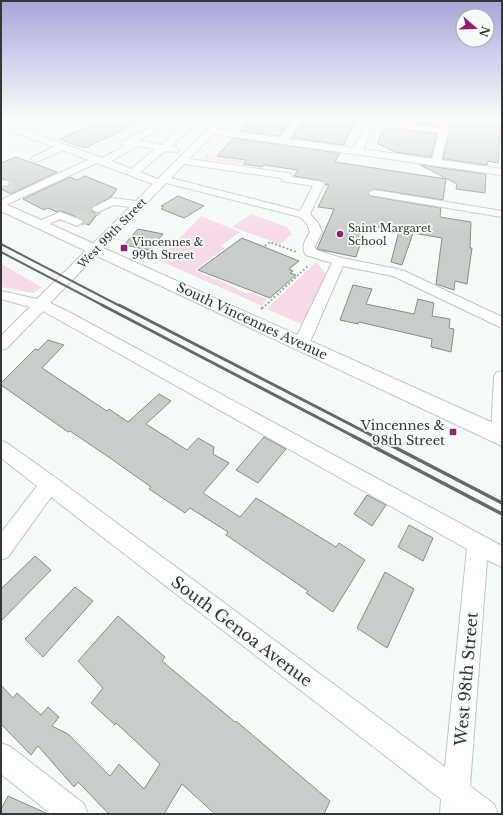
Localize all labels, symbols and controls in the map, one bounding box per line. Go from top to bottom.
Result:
north arrow [455,8,495,48]
text: N [476,24,493,39]
street label: West 99th Street [74,194,150,272]
place label: Saint Margaret School [348,221,432,248]
marker: Saint Margaret School [335,229,345,239]
place label: Vincennes & 99th Street [131,235,204,262]
marker: Vincennes & 99th Street [119,243,129,253]
street label: South Vincennes Avenue [174,279,330,363]
place label: Vincennes & 98th Street [360,417,445,449]
marker: Vincennes & 98th Street [448,427,458,437]
street label: South Genoa Avenue [168,571,316,691]
street label: West 98th Street [450,611,482,748]

